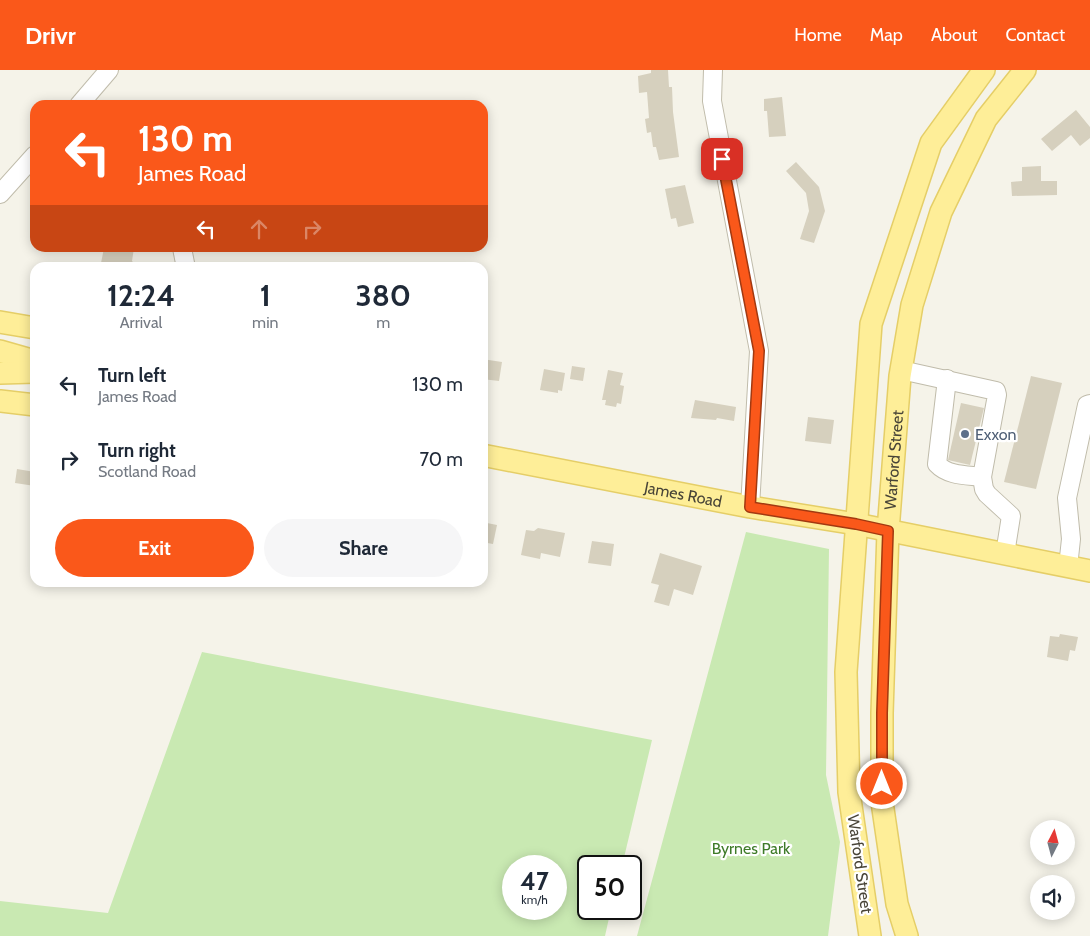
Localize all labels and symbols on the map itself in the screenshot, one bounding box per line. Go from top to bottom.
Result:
pin [701,138,743,180]
street label: Warford Street [880,409,907,510]
place label: Exxon [975,425,1017,444]
marker: Exxon [959,428,971,440]
street label: James Road [642,477,724,511]
position arrow [855,757,907,809]
street label: Warford Street [844,813,876,915]
north arrow [1030,820,1075,865]
park label: Byrnes Park [712,839,791,858]
speed limit sign: 50 [577,855,642,920]

